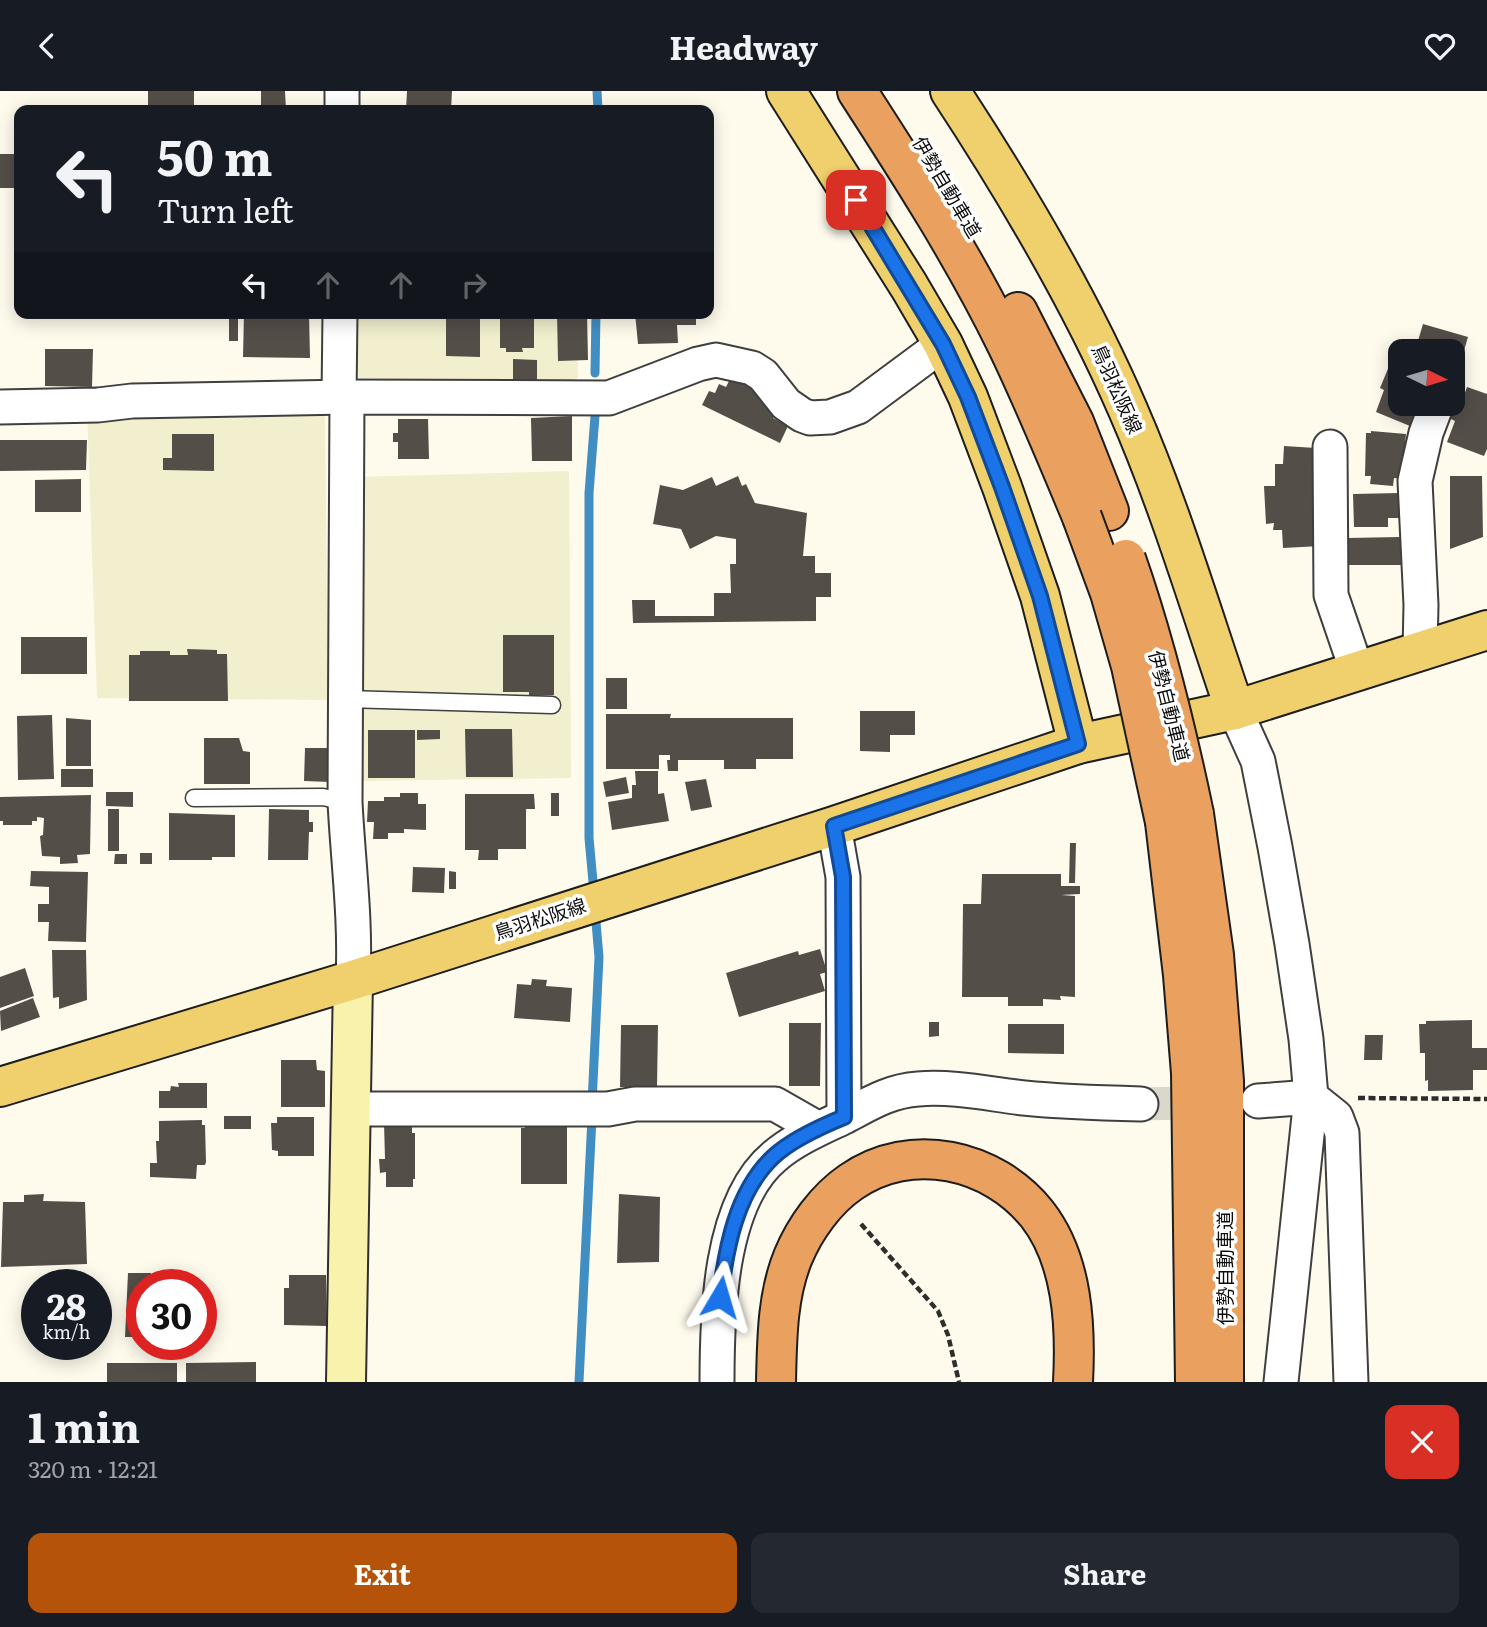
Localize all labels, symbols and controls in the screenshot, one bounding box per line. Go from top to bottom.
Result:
text: Headway [669,22,818,70]
icon: back [28,27,66,65]
icon: heart [1421,27,1459,65]
text: 50 m [157,118,273,191]
street label: 伊勢自動車道 [906,130,989,243]
icon: left [42,133,133,224]
pin [826,170,886,230]
icon: arrive [837,181,875,219]
text: Turn left [157,185,294,233]
icon: left [236,266,274,304]
icon: ahead [309,266,347,304]
icon: ahead [382,266,420,304]
icon: right [455,266,493,304]
street label: 鳥羽松阪線 [1086,339,1150,438]
north arrow [1388,339,1465,417]
map controls [1388,339,1465,416]
street label: 伊勢自動車道 [1143,647,1197,764]
street label: 鳥羽松阪線 [490,890,589,946]
street label: 伊勢自動車道 [1210,1211,1238,1325]
position arrow [683,1260,757,1334]
speed limit sign: 30 [126,1269,217,1360]
text: 28 [47,1279,86,1331]
text: km/h [43,1318,90,1345]
text: 1 min [28,1394,140,1456]
button: close [1385,1405,1459,1479]
text: 320 m · 12:21 [28,1451,158,1485]
button: Exit [28,1533,737,1613]
button: Share [751,1533,1459,1613]

